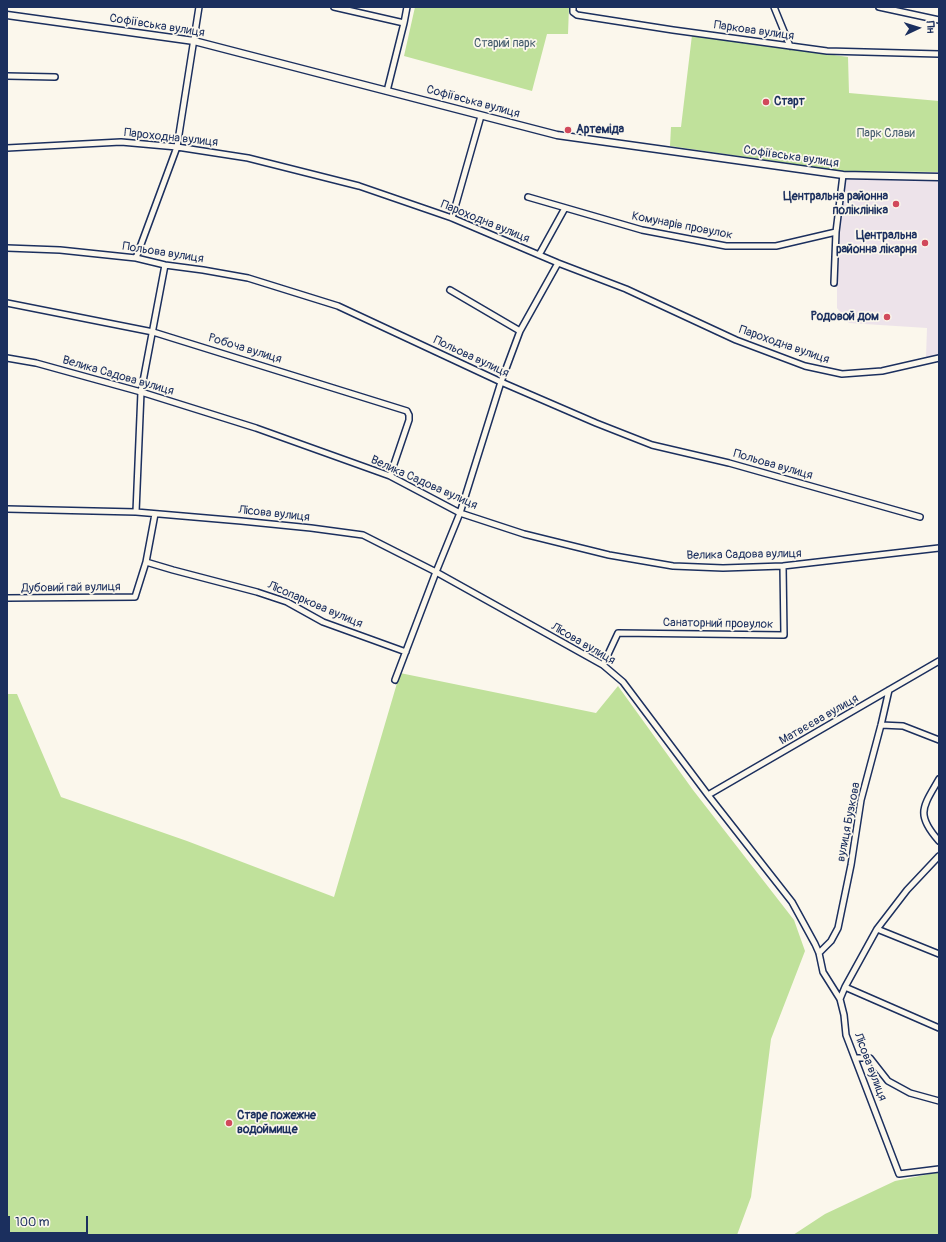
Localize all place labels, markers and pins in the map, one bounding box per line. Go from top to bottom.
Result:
place label: Старт [774,95,805,109]
marker: Старт [761,97,771,107]
place label: Артеміда [576,123,624,137]
marker: Артеміда [563,125,573,135]
place label: Центральна районна поліклініка [783,190,888,218]
marker: Центральна районна поліклініка [891,199,901,209]
place label: Центральна районна лікарня [836,229,917,257]
marker: Центральна районна лікарня [920,238,930,248]
place label: Родовой дом [811,310,879,324]
marker: Родовой дом [882,312,892,322]
place label: Старе пожежне водоймище [237,1109,316,1137]
marker: Старе пожежне водоймище [224,1118,234,1128]

